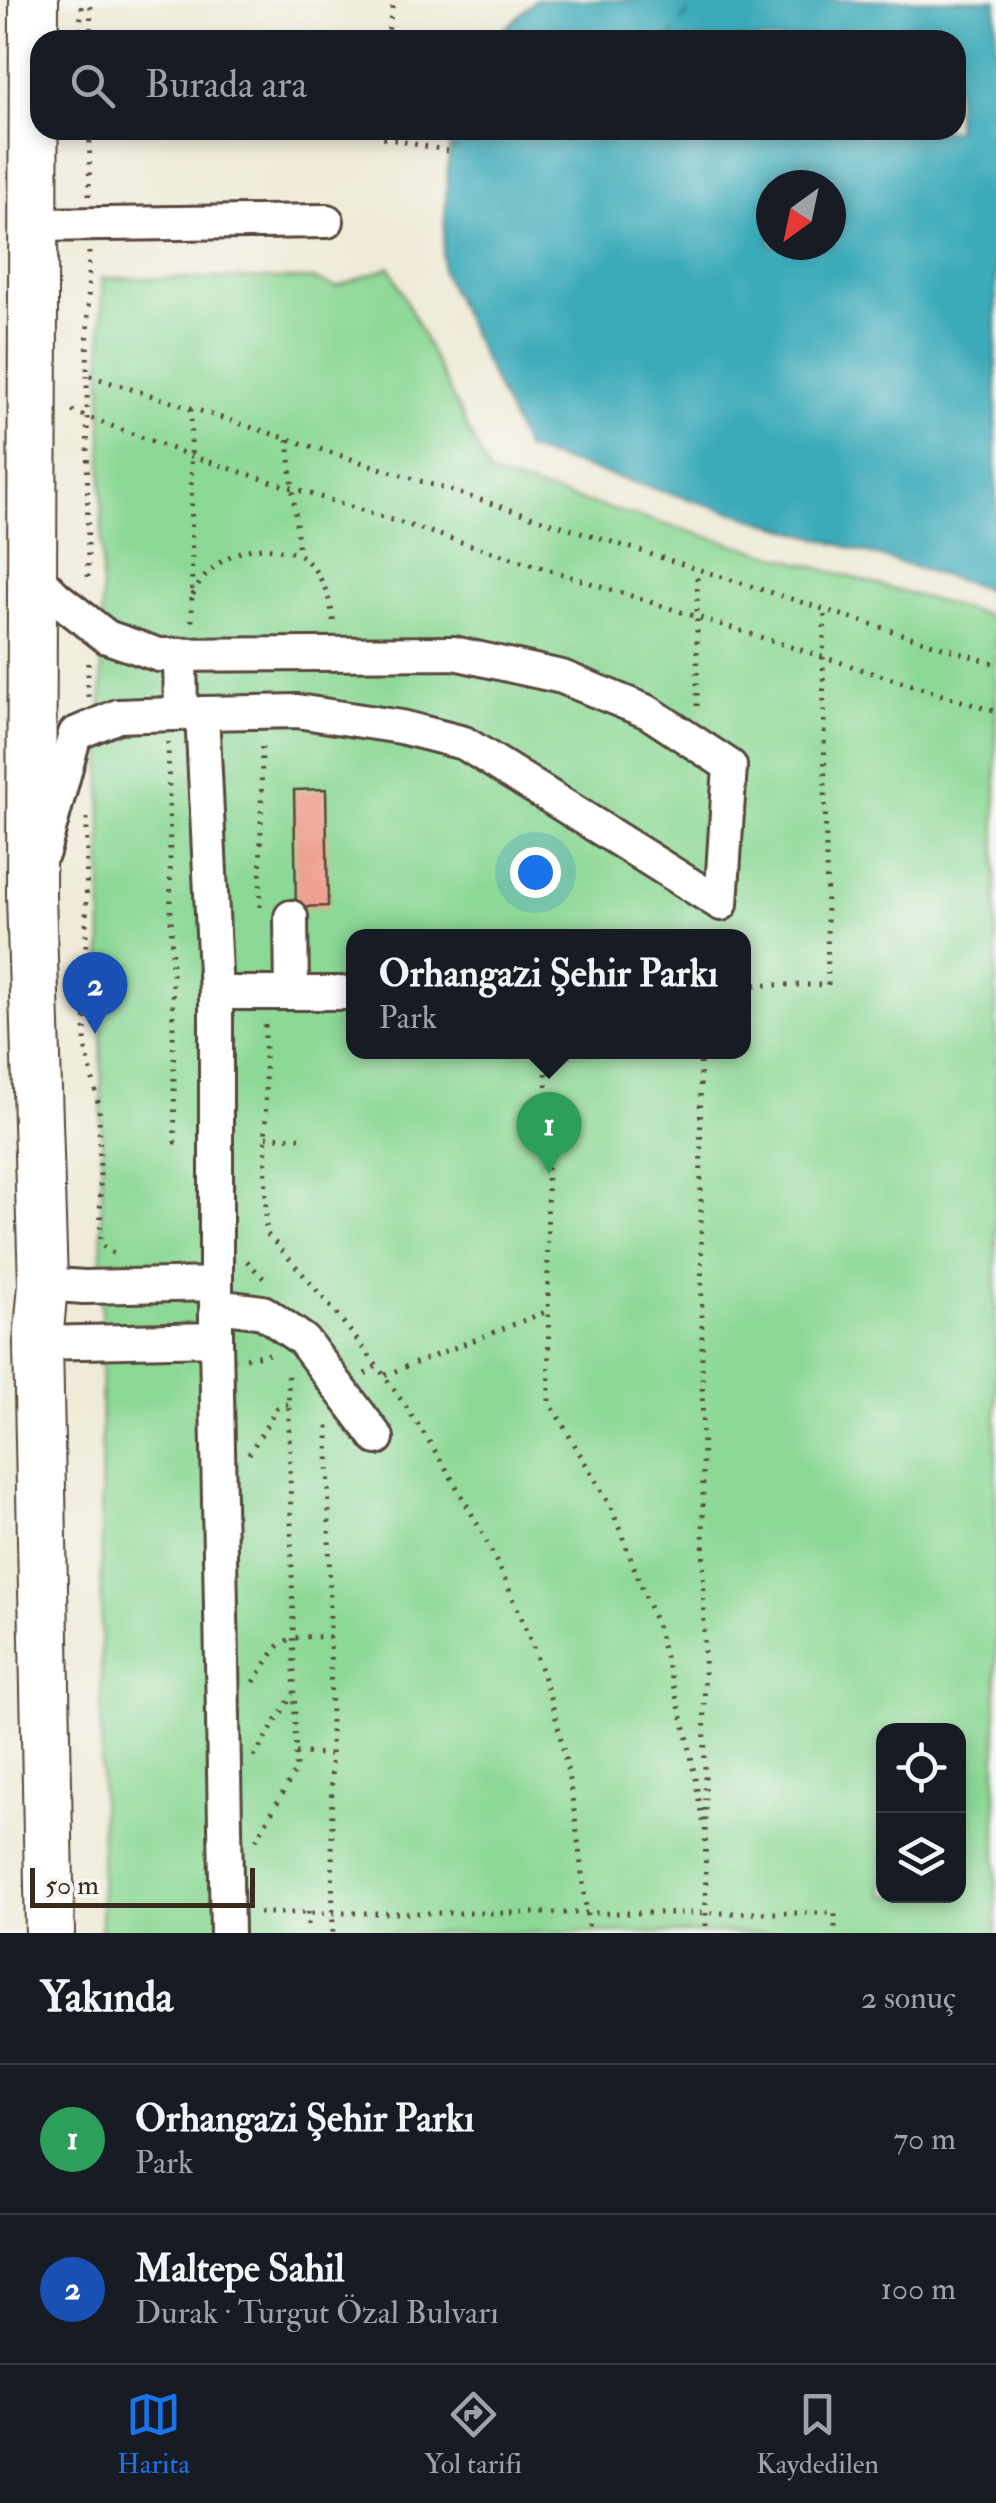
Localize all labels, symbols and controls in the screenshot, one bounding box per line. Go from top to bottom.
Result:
search box [30,30,966,140]
icon: search [65,58,120,113]
text: Burada ara [145,61,307,109]
north arrow [756,170,846,260]
your location [510,847,561,898]
popup [346,929,751,1059]
text: Orhangazi Şehir Parkı [379,950,718,998]
pin: 2 [62,952,128,1034]
text: Park [379,998,437,1038]
pin: 1 [516,1092,582,1174]
map controls [876,1723,966,1903]
button: locate [876,1723,966,1813]
button: layers [876,1813,966,1903]
scale bar [30,1863,255,1908]
text: 50 m [45,1868,99,1903]
text: Yakında [40,1972,173,2024]
text: 2 sonuç [861,1978,956,2018]
text: Orhangazi Şehir Parkı [135,2095,474,2143]
text: 1 [67,2119,78,2159]
text: 70 m [893,2119,956,2159]
text: Park [135,2143,193,2183]
text: Maltepe Sahil [135,2245,344,2293]
text: 2 [64,2269,81,2309]
text: 100 m [880,2269,956,2309]
text: Durak · Turgut Özal Bulvarı [135,2293,499,2333]
tab: Harita [117,2387,190,2482]
tab: Yol tarifi [424,2387,522,2482]
tab: Kaydedilen [756,2387,879,2482]

